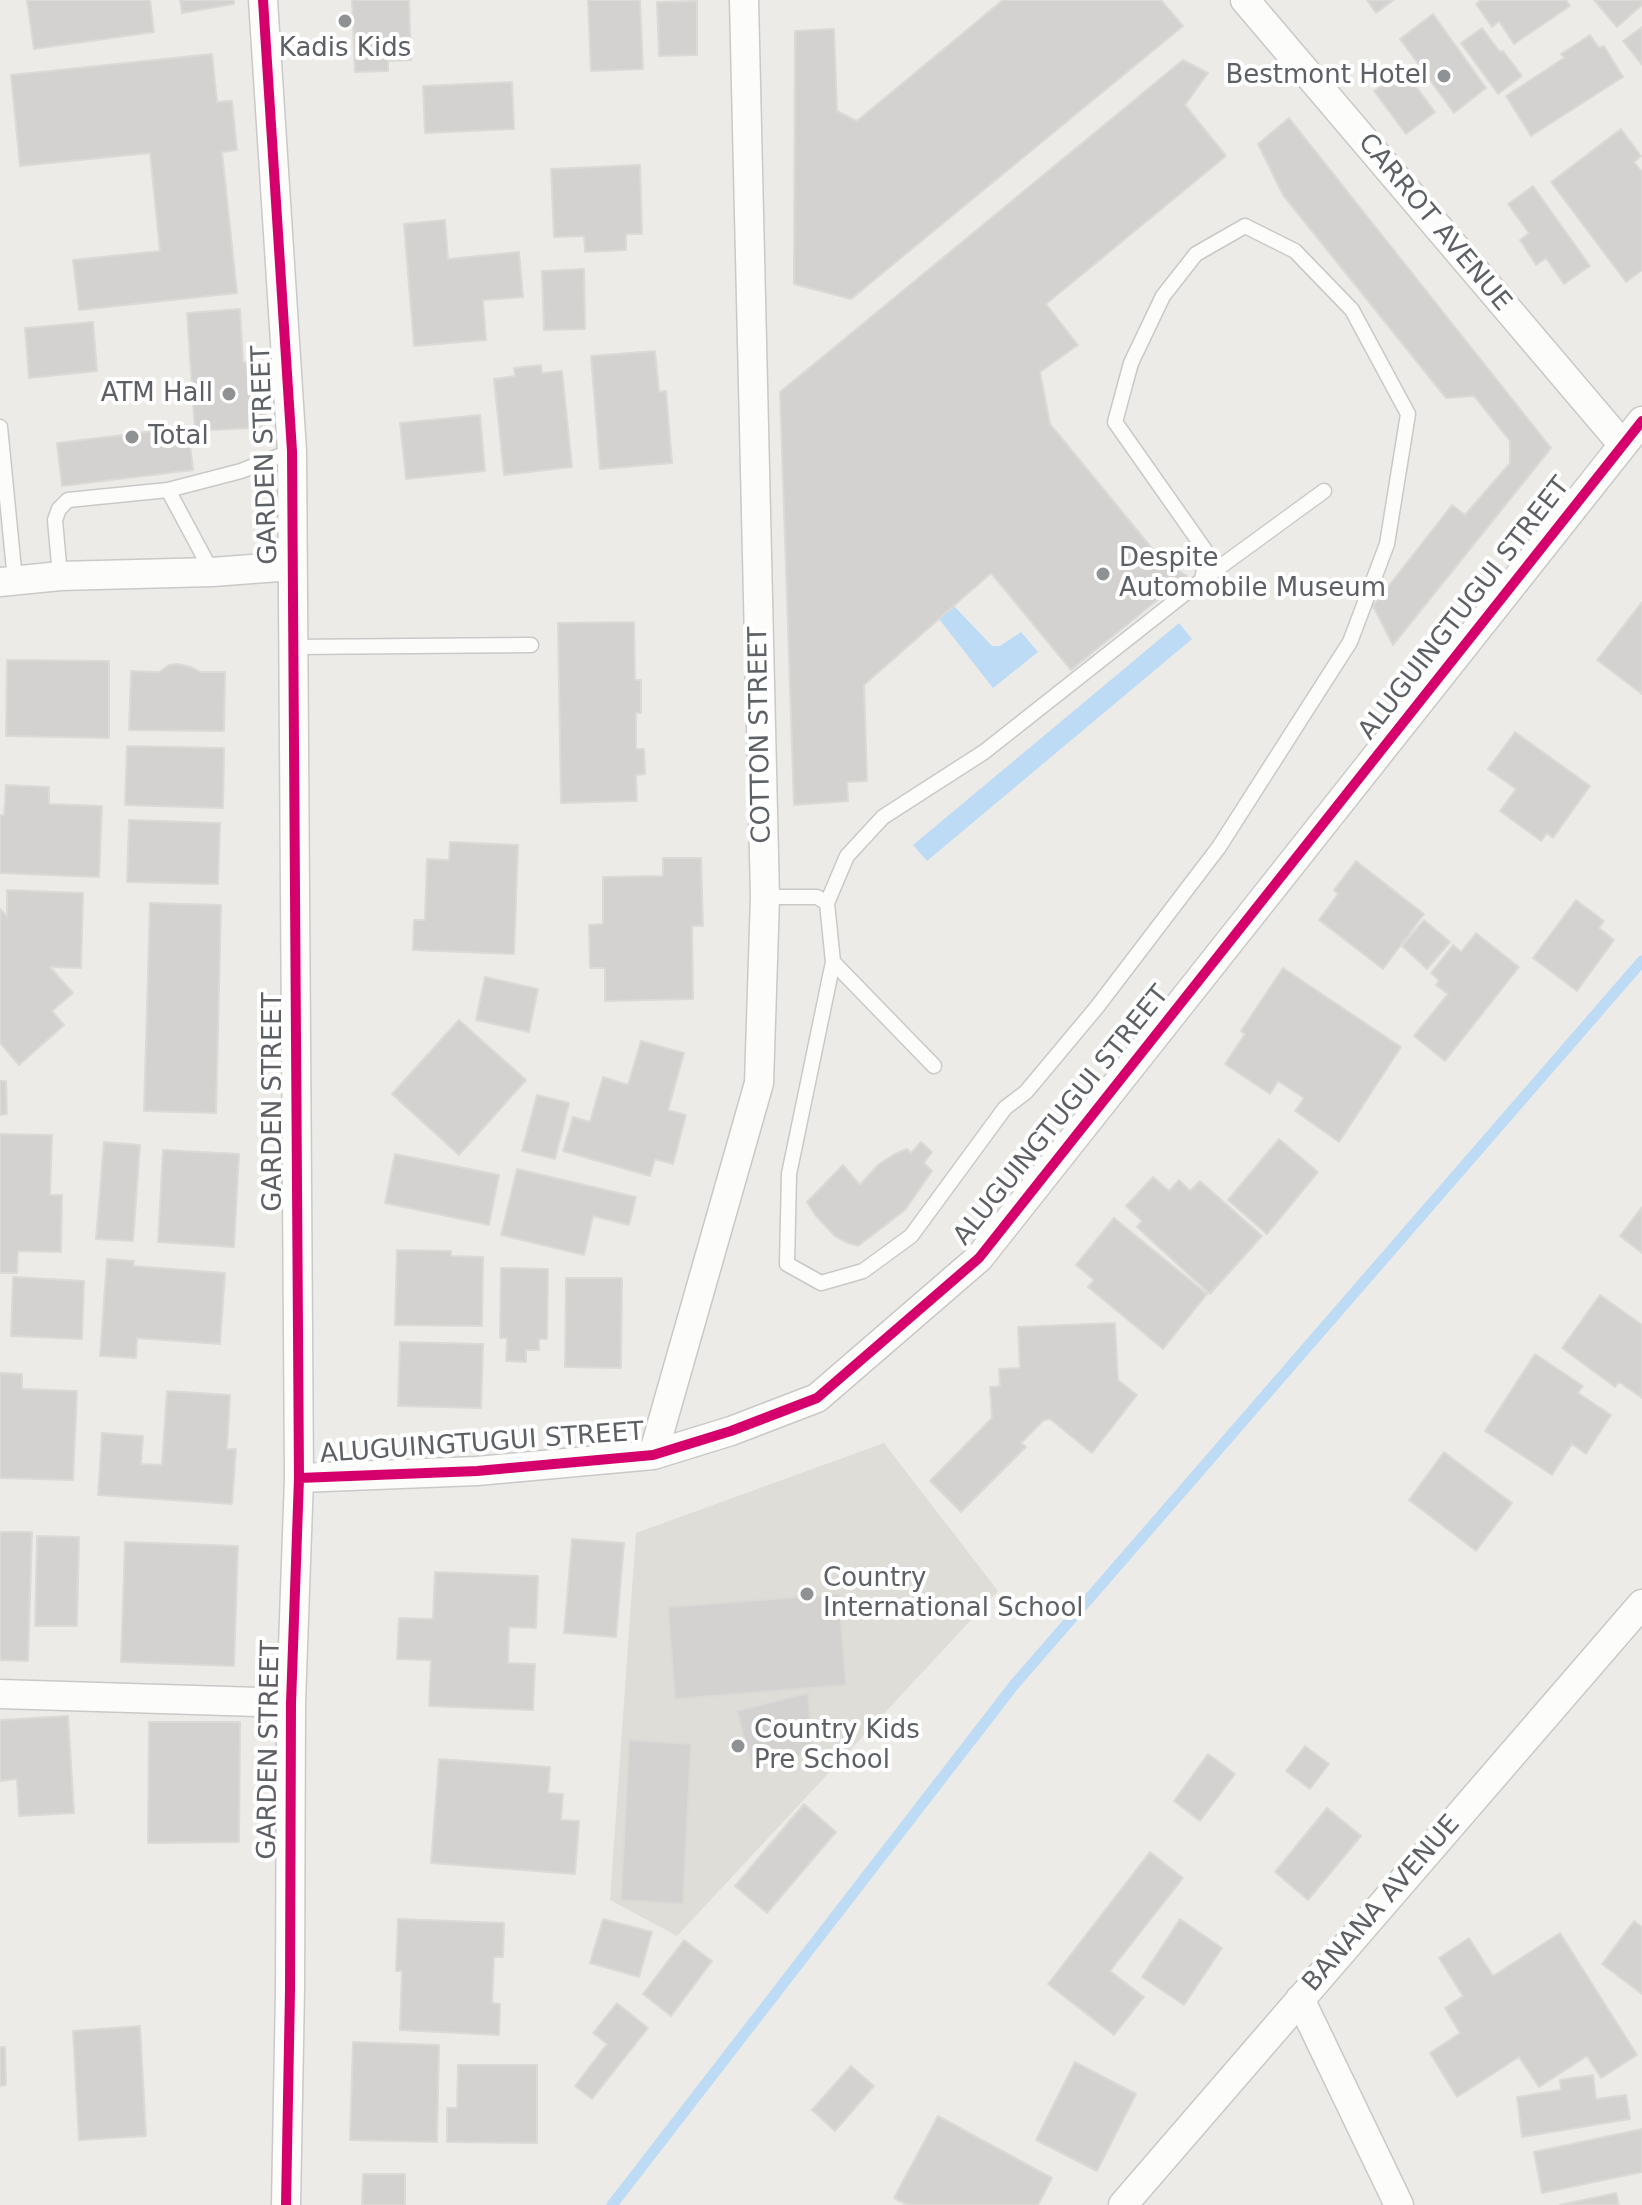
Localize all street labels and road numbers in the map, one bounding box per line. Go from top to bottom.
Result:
street label: CARROT AVENUE [1351,128,1517,318]
street label: GARDEN STREET [247,345,285,565]
street label: ALUGUINGTUGUI STREET [1353,471,1577,747]
street label: COTTON STREET [744,626,778,844]
street label: ALUGUINGTUGUI STREET [948,980,1176,1252]
street label: GARDEN STREET [258,992,290,1212]
street label: ALUGUINGTUGUI STREET [319,1417,645,1471]
street label: GARDEN STREET [252,1640,288,1860]
street label: BANANA AVENUE [1297,1809,1467,1999]

